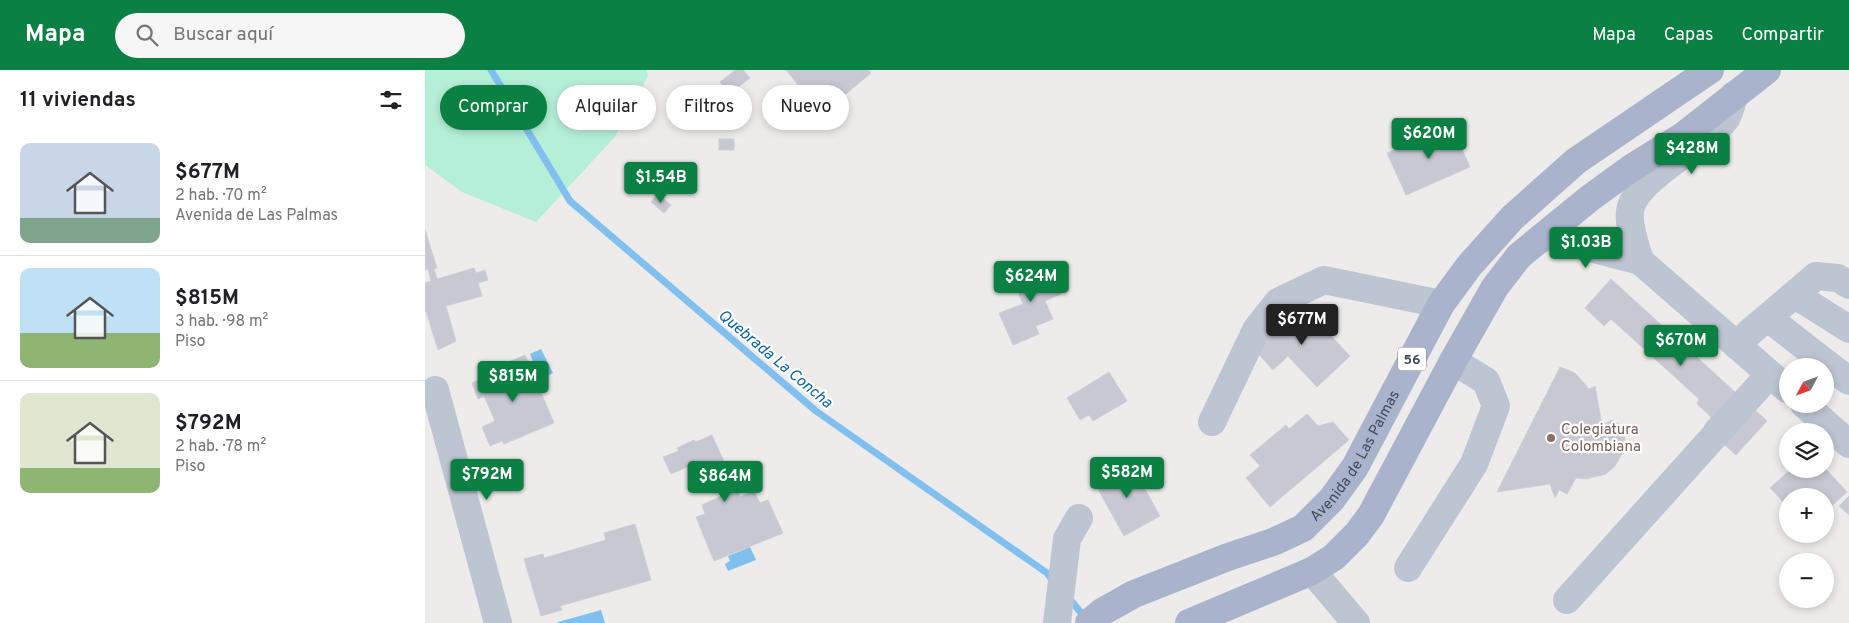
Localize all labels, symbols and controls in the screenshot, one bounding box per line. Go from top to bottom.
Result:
search box [115,13,465,58]
text: Mapa [25,20,85,50]
icon: search [133,21,161,49]
text: Buscar aquí [173,23,273,47]
text: Mapa [1592,24,1636,47]
text: Capas [1664,24,1713,47]
text: Compartir [1741,24,1824,47]
chip: Comprar [440,85,547,130]
chip: Alquilar [557,85,656,130]
chip: Filtros [666,85,752,130]
chip: Nuevo [762,85,849,130]
icon: filters [377,86,405,114]
text: 11 viviendas [20,87,136,114]
pin: $620M [1394,118,1464,160]
text: $620M [1403,124,1455,144]
pin: $428M [1657,132,1727,175]
text: $428M [1666,139,1718,159]
text: $677M [175,159,240,186]
pin: $1.54B [620,162,702,204]
icon: home [60,163,120,223]
text: $1.54B [635,168,687,188]
text: 2 hab. · 70 m² [175,186,267,206]
text: Avenida de Las Palmas [175,206,338,226]
pin: $1.03B [1545,226,1627,269]
text: $1.03B [1560,233,1612,253]
pin: $624M [996,260,1066,303]
text: $624M [1005,267,1057,287]
text: $815M [175,285,239,312]
icon: home [60,288,120,348]
pin: $677M [1267,304,1337,346]
water label: Quebrada La Concha [713,306,837,414]
text: $677M [1277,310,1327,330]
text: 3 hab. · 98 m² [175,312,268,332]
pin: $670M [1646,324,1716,367]
text: $670M [1655,331,1707,351]
text: Piso [175,332,205,352]
road number: 56 [1398,348,1426,370]
north arrow [1779,358,1834,412]
map controls [1779,358,1834,608]
pin: $815M [478,360,548,403]
text: $815M [489,367,537,387]
street label: Avenida de Las Palmas [1307,387,1405,526]
text: $792M [175,410,242,437]
icon: home [60,413,120,473]
place label: Colegiatura Colombiana [1561,421,1641,457]
button: layers [1779,423,1834,478]
marker: Colegiatura Colombiana [1545,432,1557,444]
text: 2 hab. · 78 m² [175,437,266,457]
pin: $582M [1092,456,1162,499]
text: Piso [175,457,205,477]
pin: $792M [452,458,522,501]
pin: $864M [690,460,760,503]
text: $582M [1101,463,1153,483]
text: $792M [462,465,512,485]
text: $864M [699,467,751,487]
button: + [1779,488,1834,543]
button: − [1779,553,1834,608]

